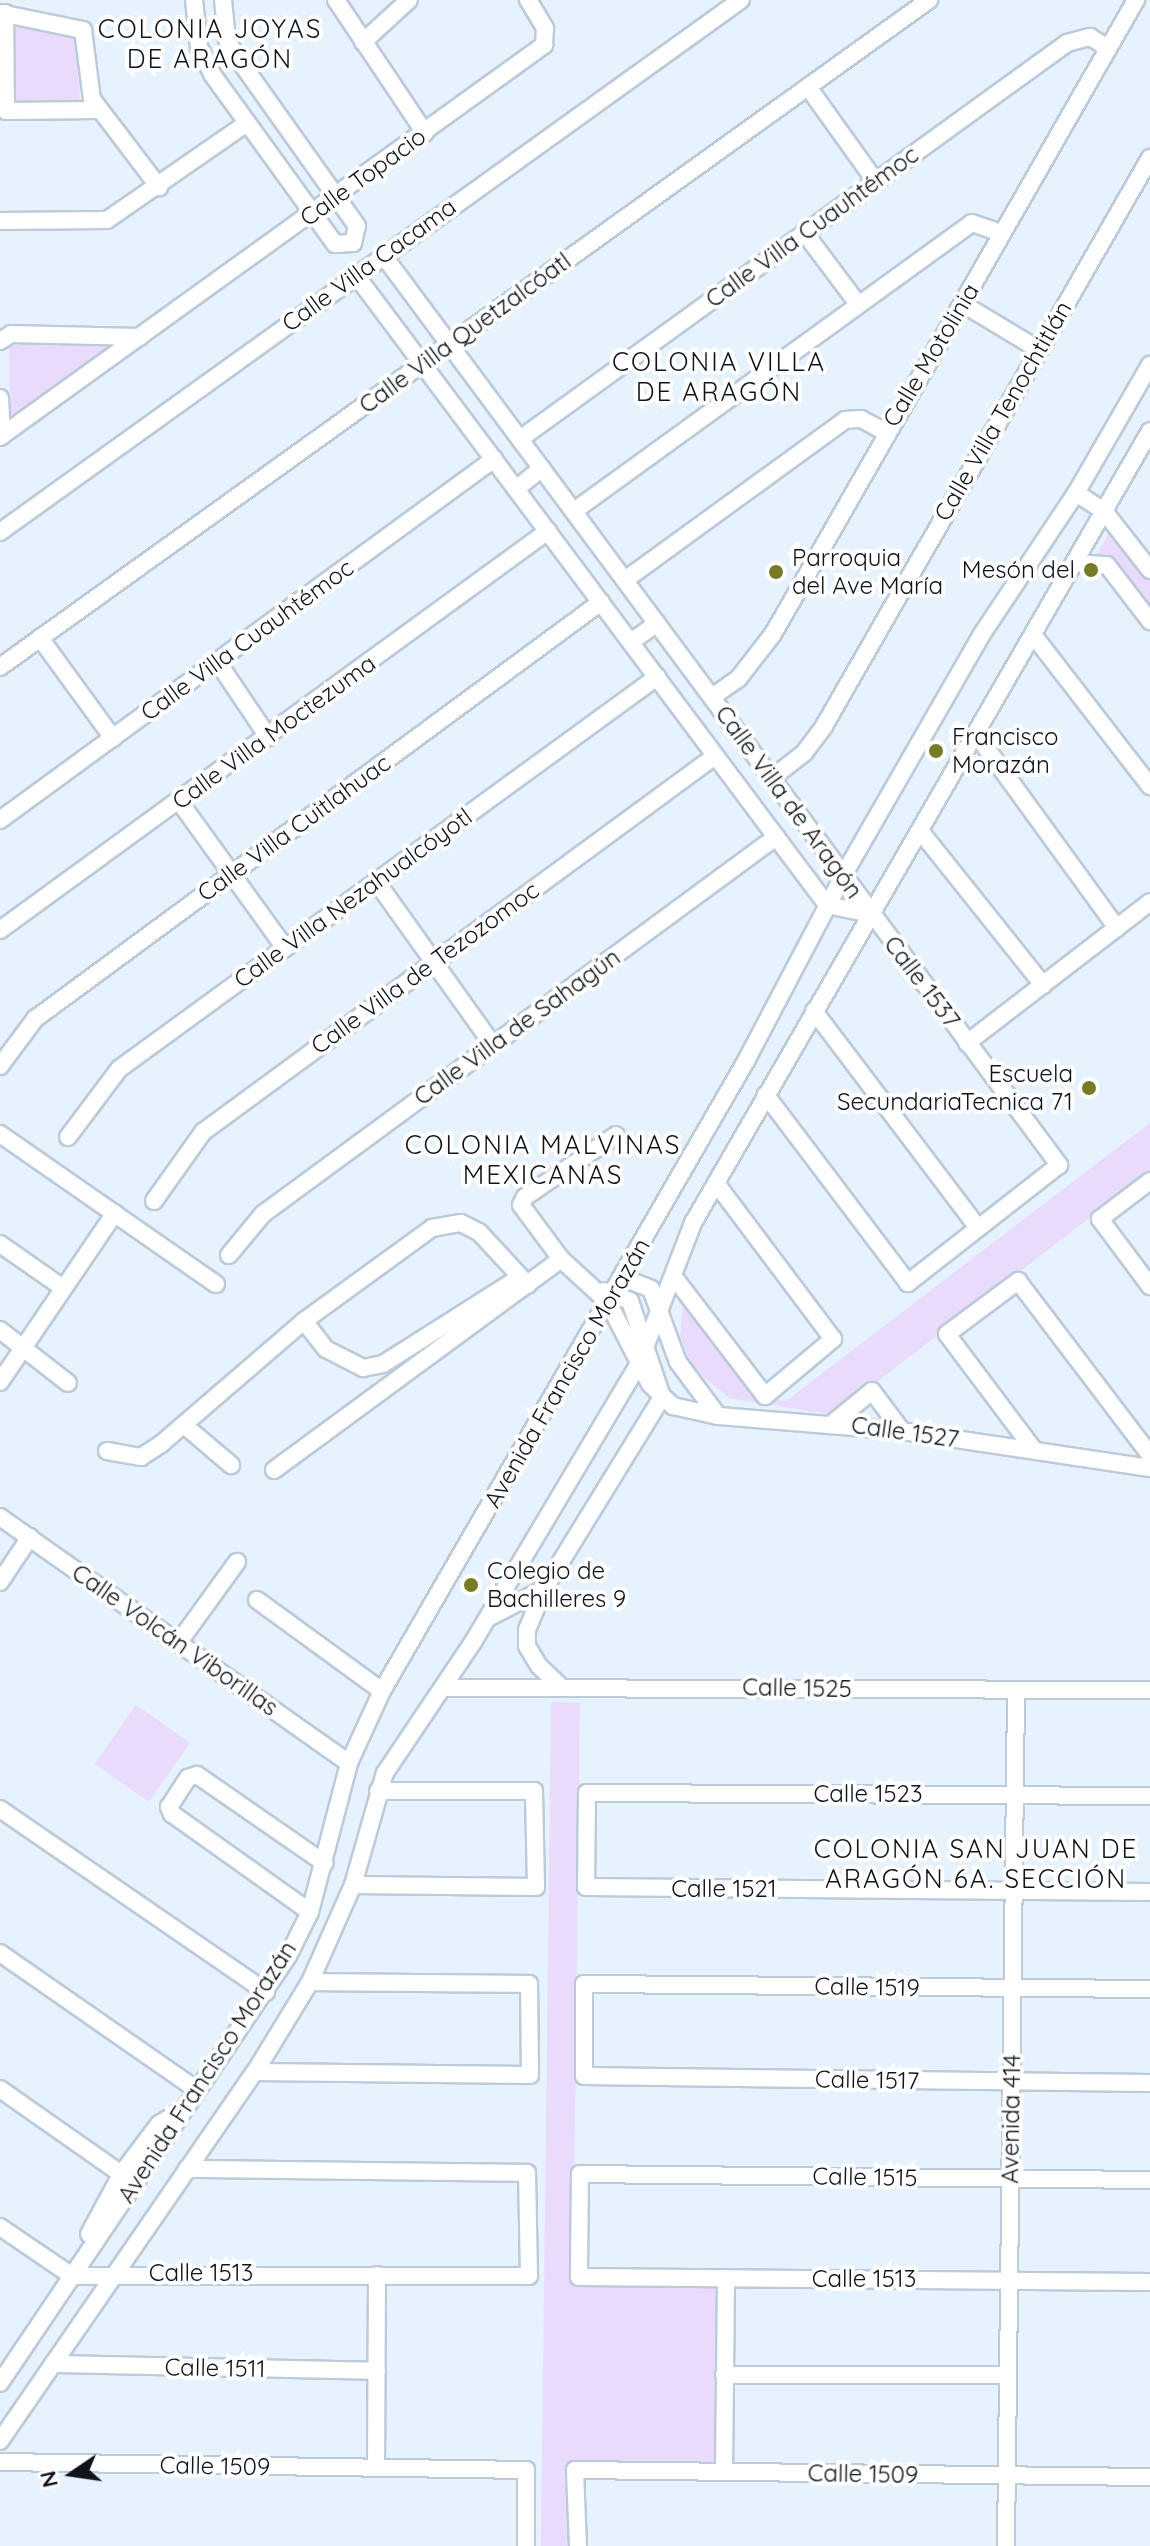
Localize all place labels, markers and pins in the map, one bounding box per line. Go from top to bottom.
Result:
place label: Parroquia del Ave María [792,544,943,600]
place label: Mesón del [962,556,1075,584]
marker: Mesón del [1082,561,1100,579]
marker: Parroquia del Ave María [767,563,785,581]
place label: Francisco Morazán [952,723,1058,779]
marker: Francisco Morazán [927,742,945,760]
place label: Escuela SecundariaTecnica 71 [837,1060,1073,1116]
marker: Escuela SecundariaTecnica 71 [1080,1079,1098,1097]
place label: Colegio de Bachilleres 9 [487,1557,626,1613]
marker: Colegio de Bachilleres 9 [462,1576,480,1594]

